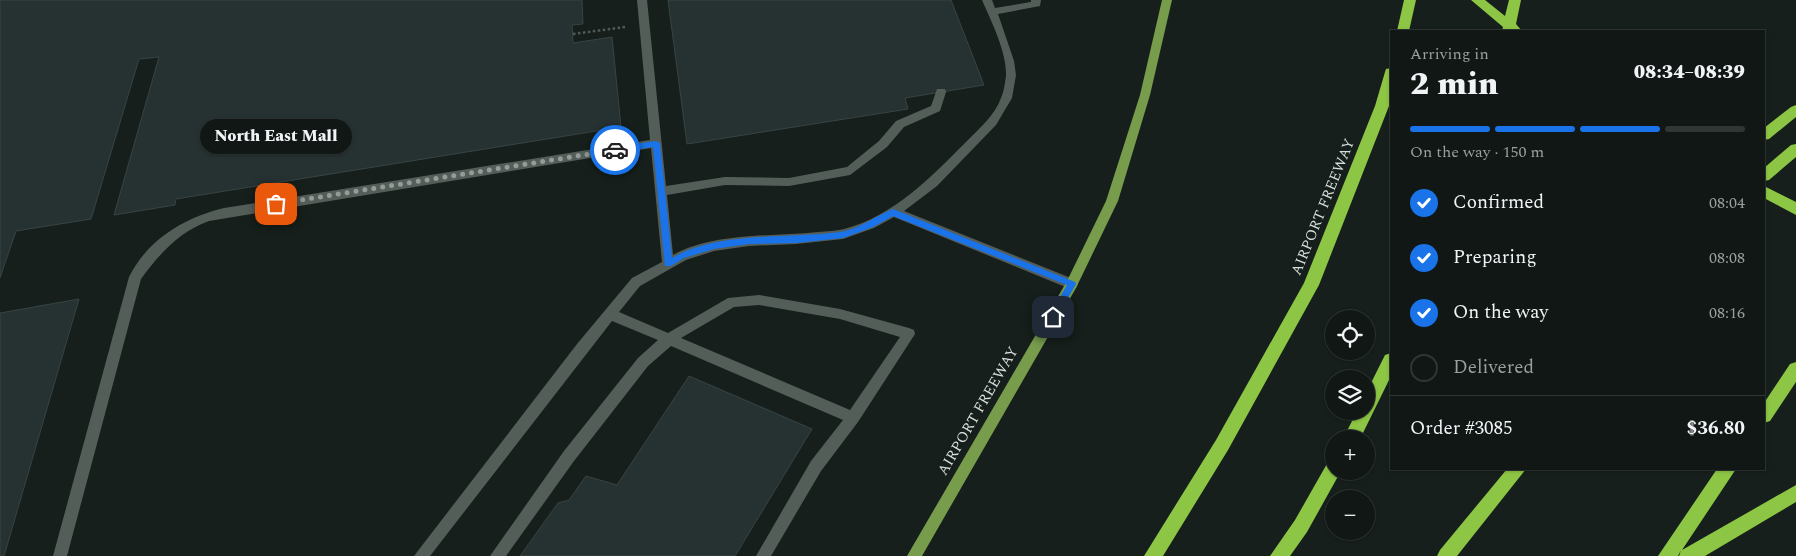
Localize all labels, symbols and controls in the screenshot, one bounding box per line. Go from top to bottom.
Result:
text: Arriving in [1410,42,1489,66]
text: 08:34–08:39 [1634,58,1745,87]
text: 2 min [1410,60,1498,109]
callout: North East Mall [200,119,352,154]
text: North East Mall [215,124,337,148]
courier [590,125,640,175]
street label: AIRPORT FREEWAY [1285,135,1361,279]
icon: car [601,136,629,164]
text: On the way · 150 m [1410,140,1544,164]
pin [255,183,297,225]
text: Confirmed [1453,188,1544,217]
icon: check [1410,189,1438,217]
icon: bag [262,190,290,218]
text: 08:04 [1709,191,1745,215]
text: Preparing [1453,243,1537,272]
icon: check [1410,244,1438,272]
text: 08:08 [1709,246,1745,270]
pin [1032,296,1074,338]
text: On the way [1453,298,1549,327]
icon: check [1410,299,1438,327]
text: 08:16 [1709,301,1745,325]
icon: home [1039,303,1067,331]
map controls [1325,310,1375,540]
button: locate [1325,310,1375,360]
street label: AIRPORT FREEWAY [932,342,1025,480]
text: Delivered [1453,353,1534,382]
button: layers [1325,370,1375,420]
text: Order #3085 [1410,414,1513,443]
text: $36.80 [1687,414,1745,443]
button: + [1325,430,1375,480]
button: − [1325,490,1375,540]

